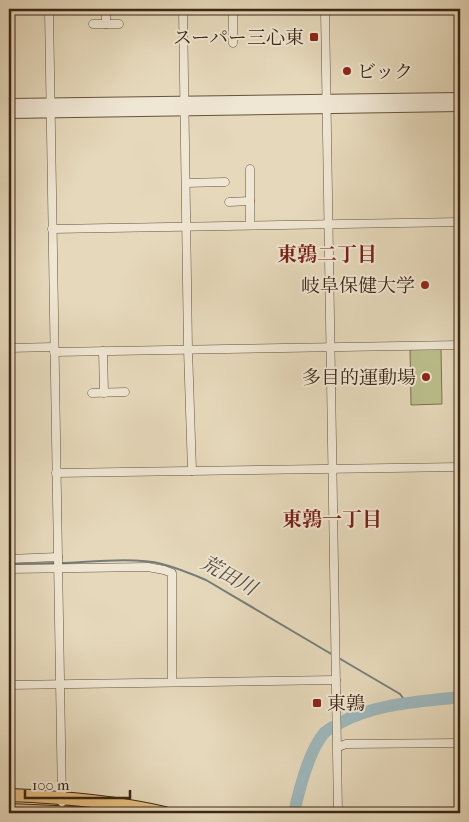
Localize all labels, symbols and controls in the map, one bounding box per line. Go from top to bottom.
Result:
place label: スーパー三心東 [173,27,304,49]
marker: スーパー三心東 [308,31,320,43]
place label: ビック [357,61,413,83]
marker: ビック [341,65,353,77]
district label: 東鶉二丁目 [277,243,377,266]
place label: 岐阜保健大学 [301,275,415,297]
marker: 岐阜保健大学 [419,279,431,291]
place label: 多目的運動場 [302,367,416,389]
marker: 多目的運動場 [420,371,432,383]
district label: 東鶉一丁目 [282,508,382,531]
water label: 荒田川 [197,551,262,601]
place label: 東鶉 [327,693,365,715]
marker: 東鶉 [311,697,323,709]
scale bar [25,767,130,799]
text: 100 m [32,776,70,794]

